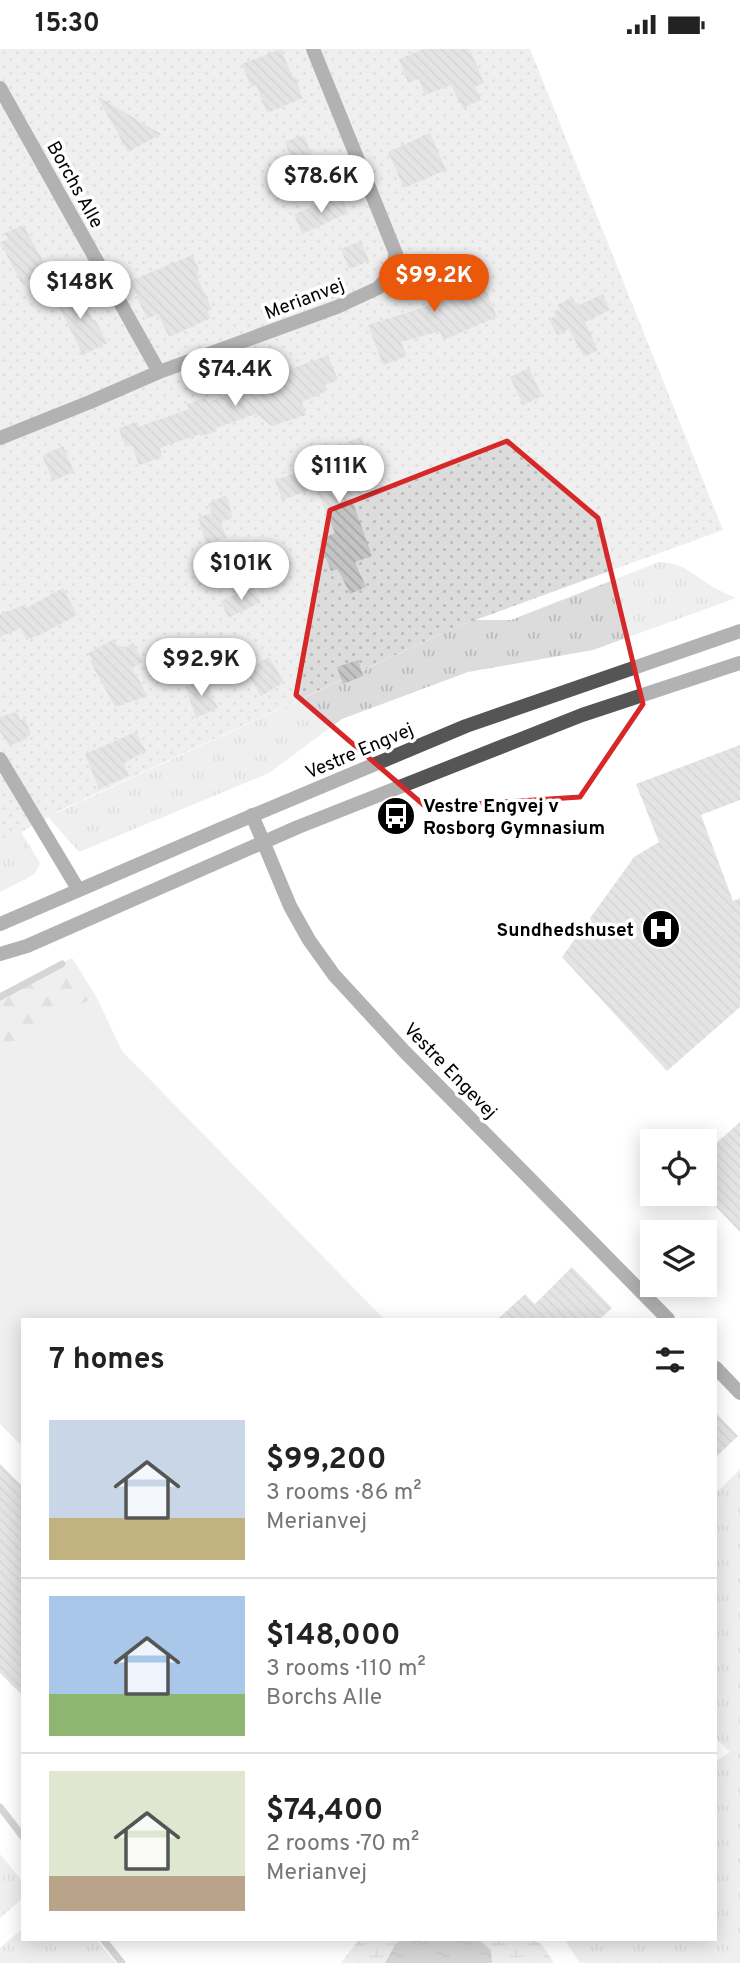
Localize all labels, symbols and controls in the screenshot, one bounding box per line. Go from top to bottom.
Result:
text: 15:30 [35,8,100,41]
street label: Borchs Alle [40,137,108,233]
pin: $78.6K [264,155,378,215]
text: $78.6K [283,163,359,192]
pin: $99.2K [377,254,491,314]
pin: $148K [31,261,129,321]
text: $99.2K [395,262,473,291]
text: $148K [46,269,114,298]
street label: Merianvej [261,274,348,326]
pin: $74.4K [178,349,292,408]
text: $74.4K [197,356,273,385]
pin: $111K [290,445,388,505]
text: $111K [310,453,368,482]
pin: $101K [192,543,290,602]
text: $101K [209,550,273,579]
pin: $92.9K [144,639,258,698]
text: $92.9K [162,646,240,675]
street label: Vestre Engvej [302,718,417,785]
bus stop icon: Vestre Engvej v Rosborg Gymnasium [375,795,417,837]
place label: Vestre Engvej v Rosborg Gymnasium [423,795,605,841]
hospital icon: Sundhedshuset [640,908,682,950]
place label: Sundhedshuset [497,919,634,943]
street label: Vestre Engevej [398,1018,502,1125]
map controls [640,1129,717,1297]
button: locate [640,1129,717,1206]
button: layers [640,1220,717,1297]
icon: filters [651,1341,689,1379]
text: 7 homes [49,1342,165,1379]
text: $99,200 [266,1442,386,1479]
icon: home [105,1448,189,1532]
text: 3 rooms · 86 m² [266,1479,422,1508]
text: Merianvej [266,1508,367,1537]
text: $148,000 [266,1618,400,1655]
icon: home [105,1624,189,1708]
text: 3 rooms · 110 m² [266,1655,426,1684]
text: Borchs Alle [266,1684,382,1713]
text: $74,400 [266,1793,383,1830]
icon: home [105,1799,189,1883]
text: 2 rooms · 70 m² [266,1830,419,1859]
text: Merianvej [266,1859,367,1888]

